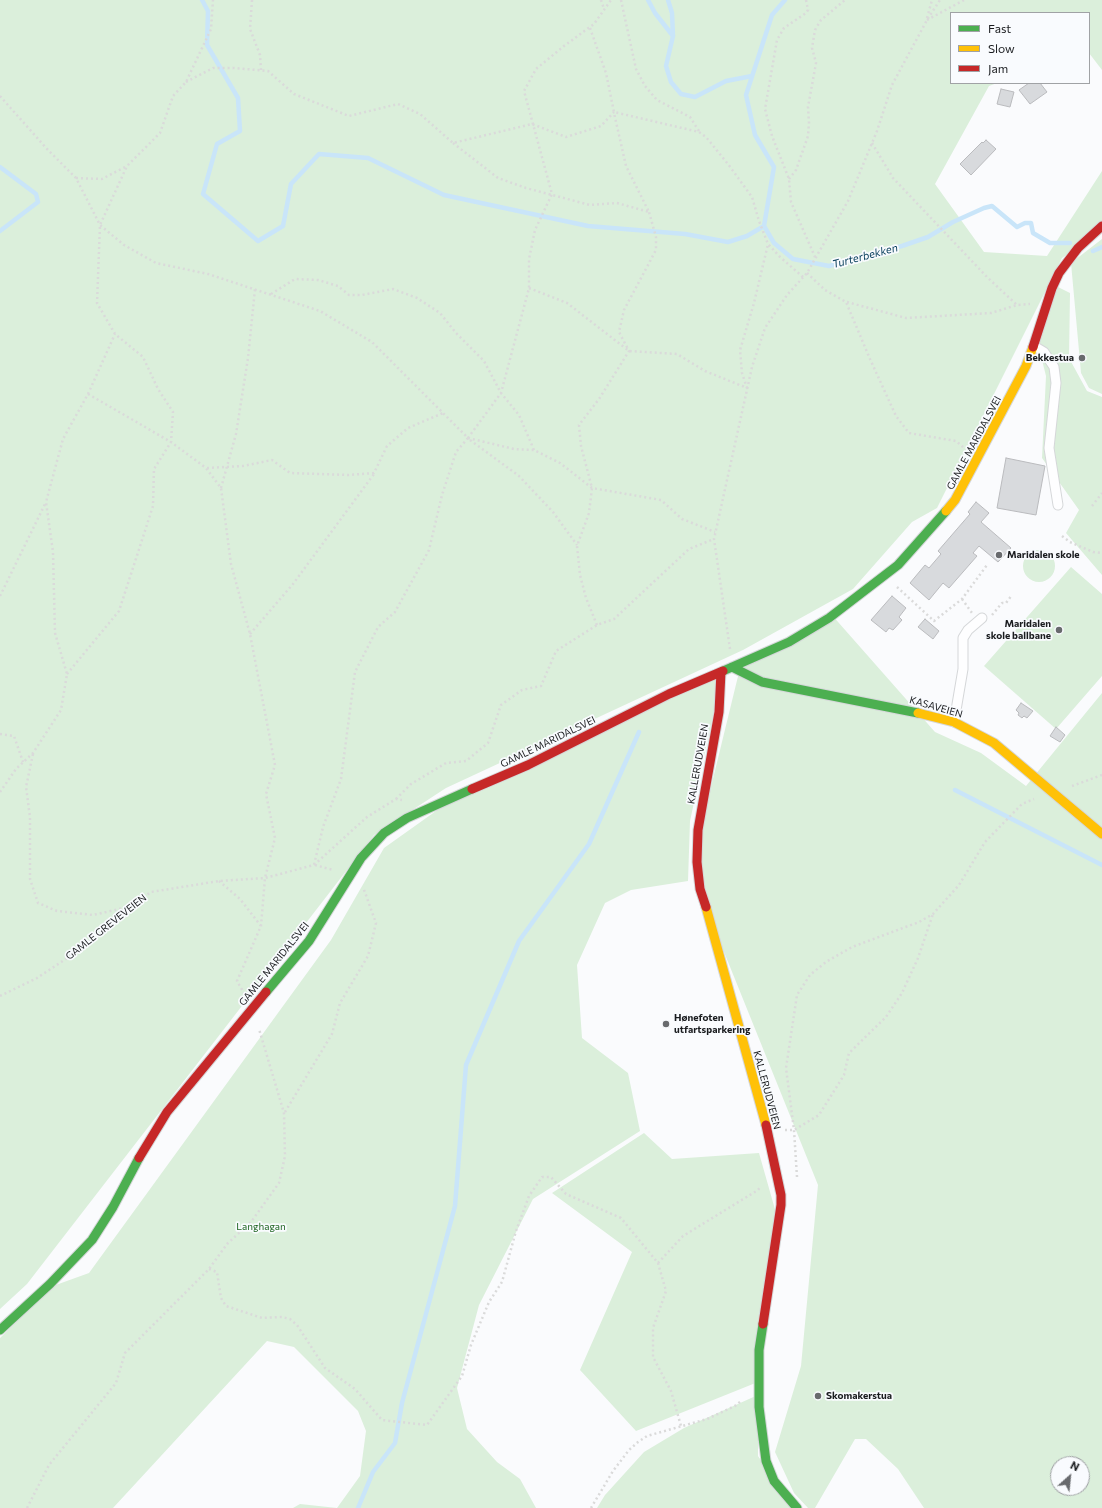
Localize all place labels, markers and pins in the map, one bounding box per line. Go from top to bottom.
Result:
place label: Bekkestua [1026,352,1074,364]
marker: Bekkestua [1077,353,1087,363]
place label: Maridalen skole [1007,549,1080,561]
marker: Maridalen skole [994,550,1004,560]
place label: Maridalen skole ballbane [986,618,1051,642]
marker: Maridalen skole ballbane [1054,625,1064,635]
place label: Hønefoten utfartsparkering [674,1012,750,1036]
marker: Hønefoten utfartsparkering [661,1019,671,1029]
place label: Skomakerstua [826,1390,892,1402]
marker: Skomakerstua [813,1391,823,1401]

